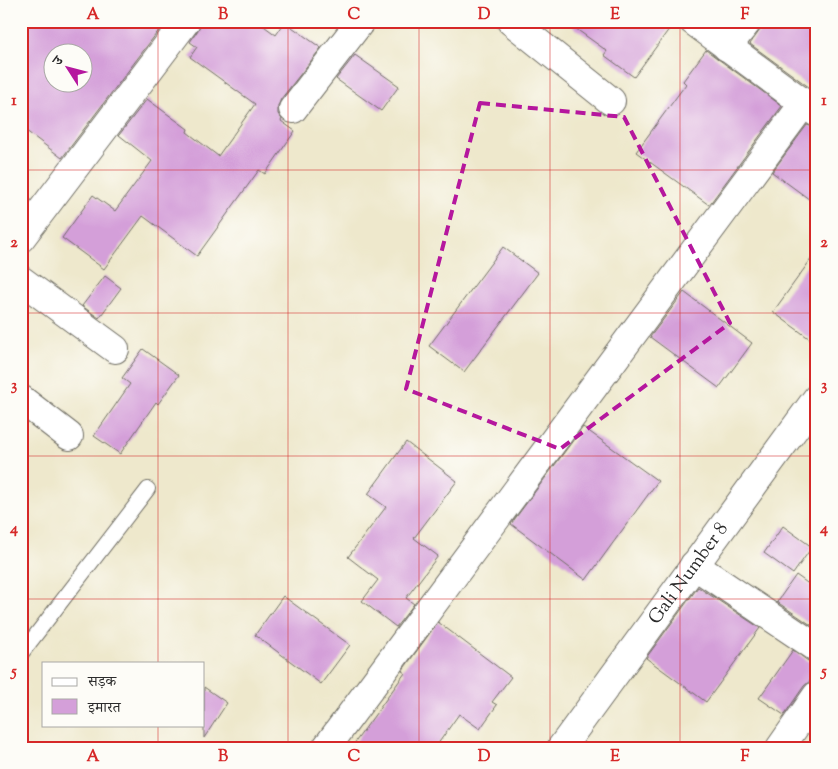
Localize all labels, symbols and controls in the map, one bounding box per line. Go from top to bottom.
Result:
text: A [87,4,100,27]
text: B [218,4,228,27]
text: C [348,4,361,27]
text: D [478,4,491,27]
text: E [610,4,620,27]
text: F [741,4,750,27]
north arrow [42,42,92,92]
text: उ [48,52,70,71]
text: 1 [11,90,17,113]
text: 1 [821,90,827,113]
text: 2 [10,232,18,255]
text: 2 [820,232,828,255]
text: 3 [11,375,18,398]
text: 3 [821,375,828,398]
street label: Gali Number 8 [642,517,735,630]
text: 4 [9,518,18,541]
text: 4 [819,518,828,541]
text: 5 [9,661,17,684]
text: 5 [819,661,827,684]
legend [42,662,205,726]
text: सड़क [87,672,117,693]
text: इमारत [87,698,122,719]
text: A [87,746,100,769]
text: B [218,746,228,769]
text: C [348,746,361,769]
text: D [478,746,491,769]
text: E [610,746,620,769]
text: F [741,746,750,769]

